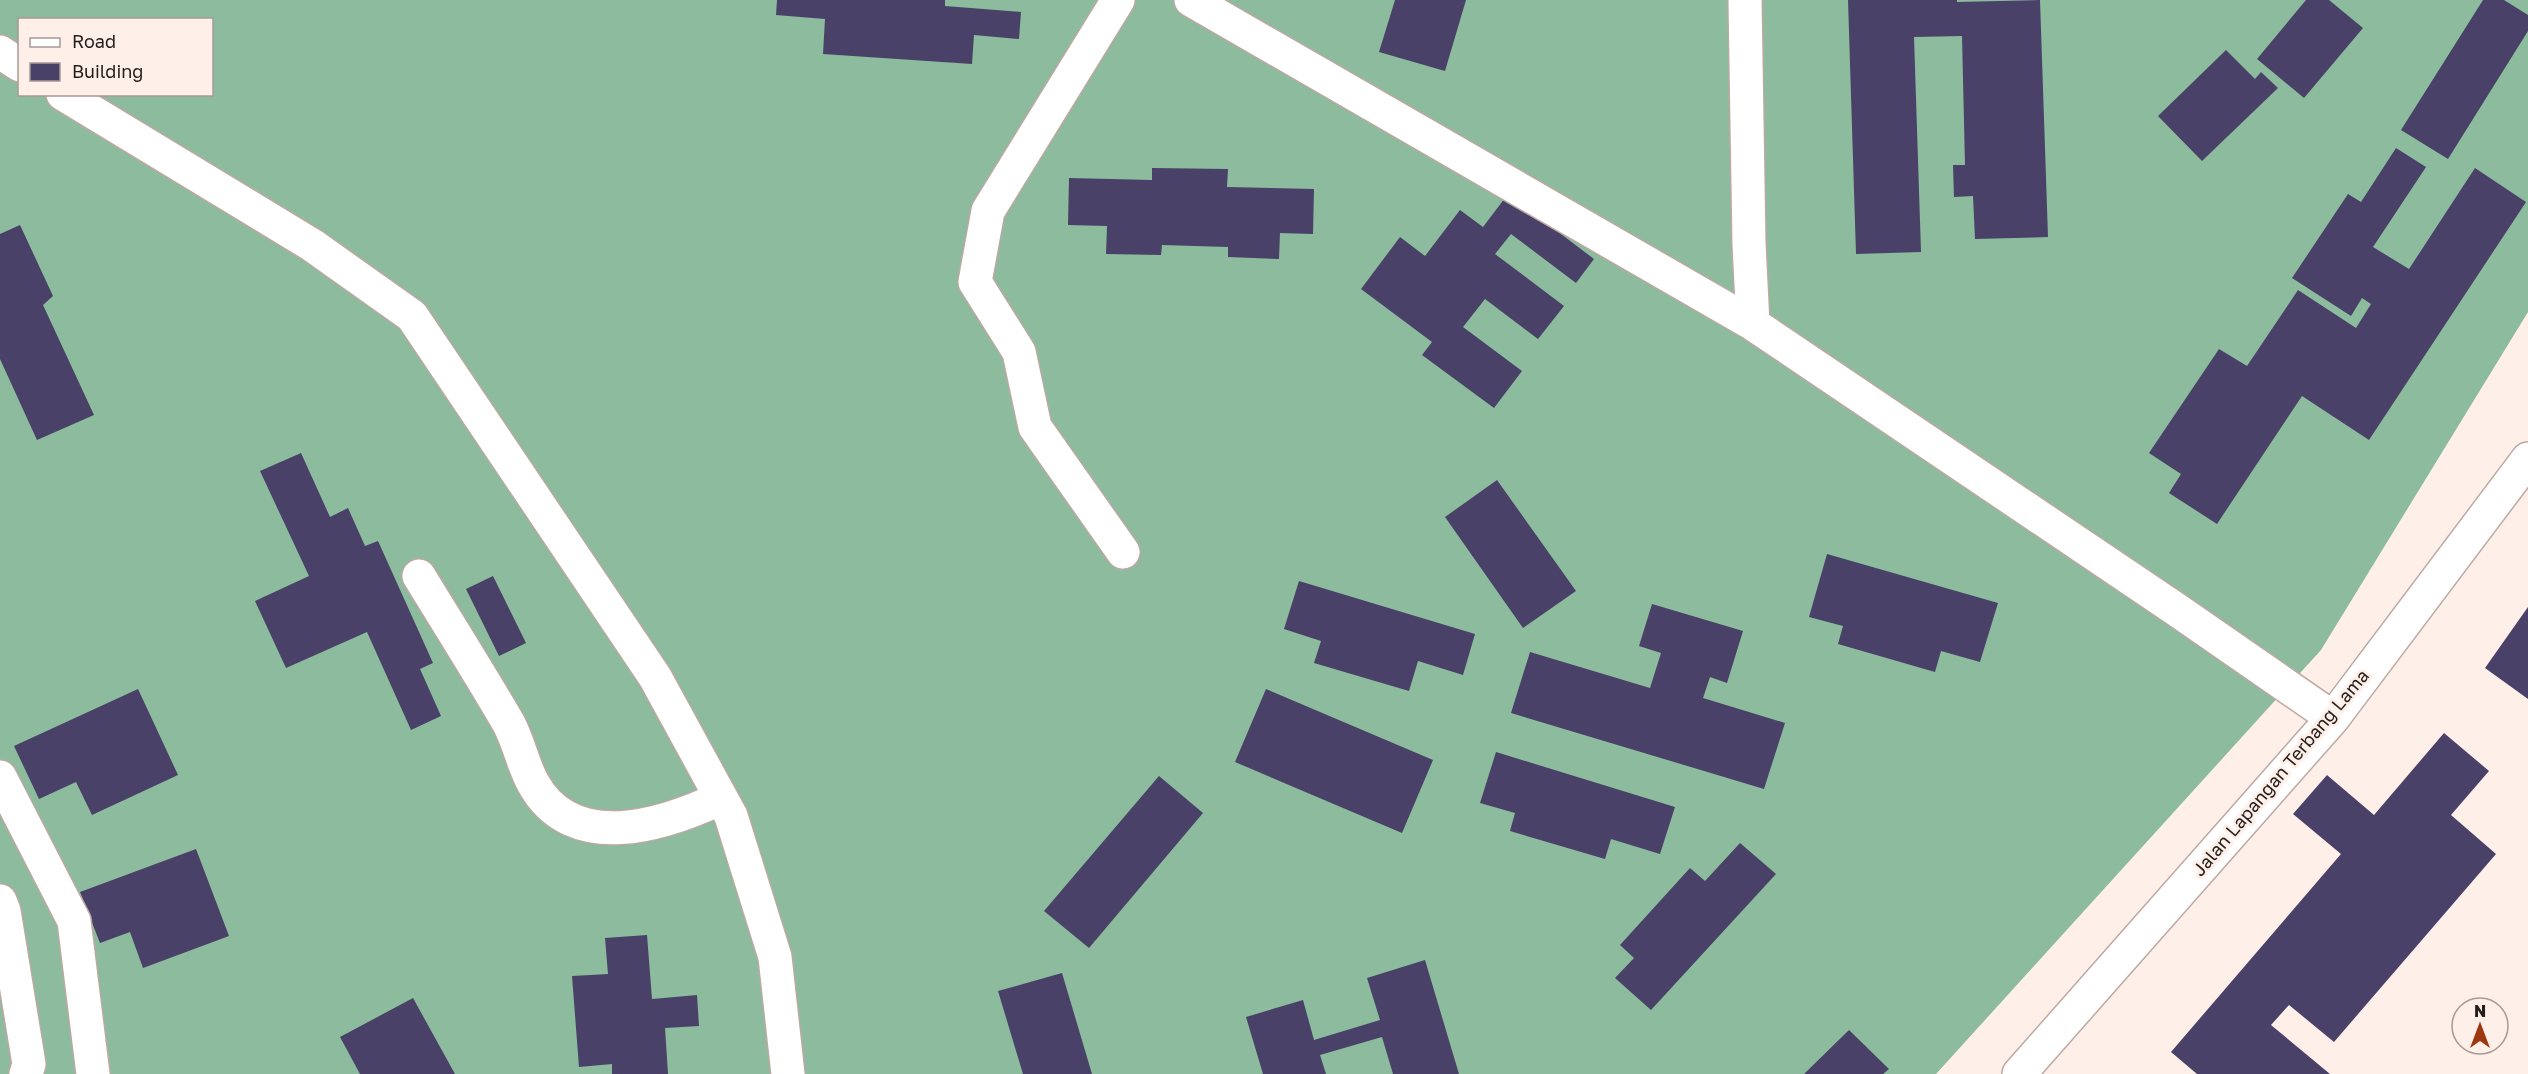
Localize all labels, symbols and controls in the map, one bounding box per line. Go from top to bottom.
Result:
legend [18,18,213,96]
text: Road [72,30,116,52]
text: Building [72,60,143,82]
street label: Jalan Lapangan Terbang Lama [2187,665,2373,880]
north arrow [2450,996,2510,1056]
text: N [2474,1001,2486,1021]

